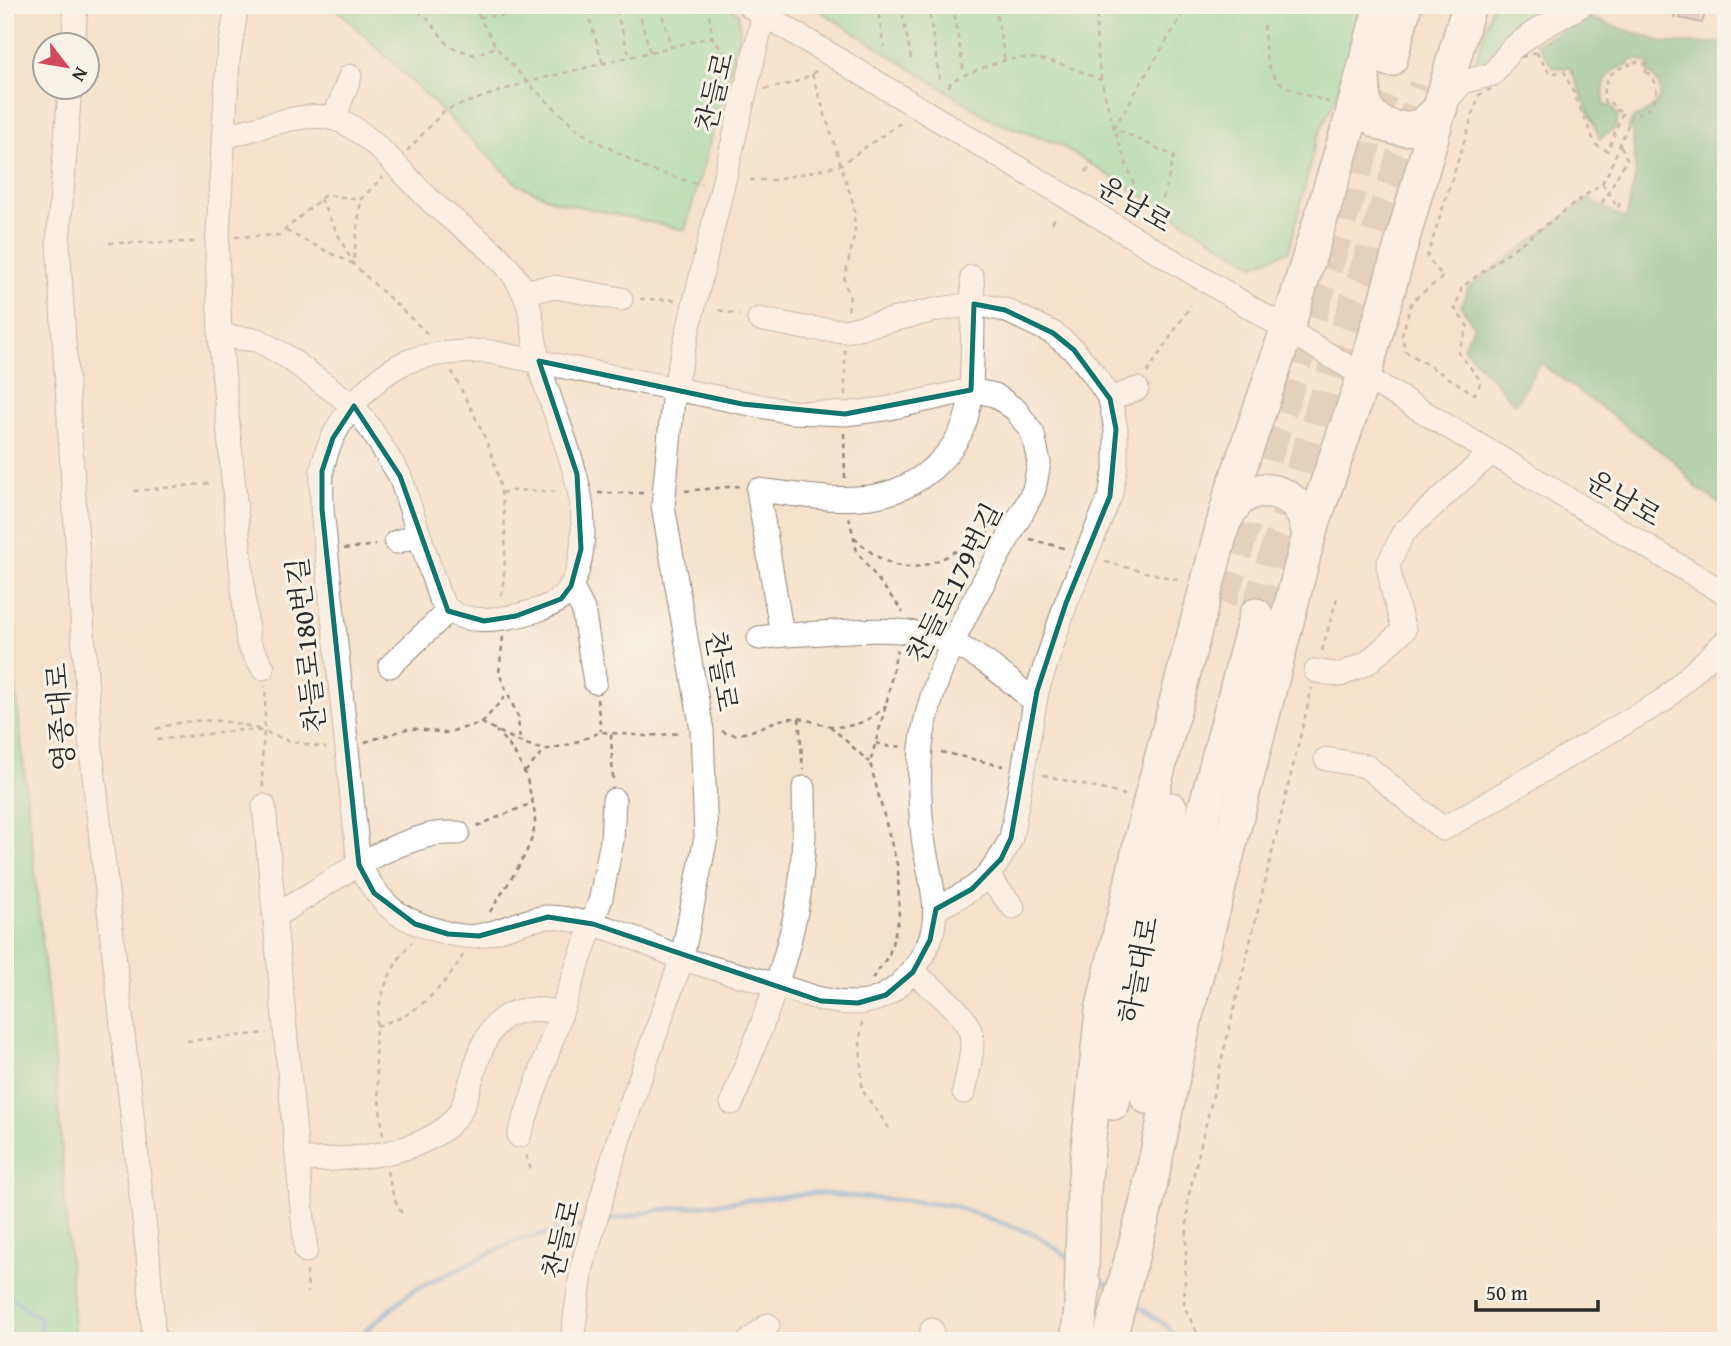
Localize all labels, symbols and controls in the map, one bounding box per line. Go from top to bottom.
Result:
north arrow [32,32,102,102]
street label: 찬들로 [684,48,743,136]
text: N [65,62,96,88]
street label: 운남로 [1090,165,1181,242]
street label: 운남로 [1579,459,1670,536]
street label: 찬들로179번길 [895,495,1012,670]
street label: 찬들로180번길 [276,556,335,735]
street label: 찬들로 [696,628,749,714]
street label: 영종대로 [35,662,84,772]
street label: 하늘대로 [1107,913,1168,1027]
street label: 찬들로 [531,1195,590,1283]
scale bar [1476,1269,1598,1313]
text: 50 m [1486,1277,1528,1308]

